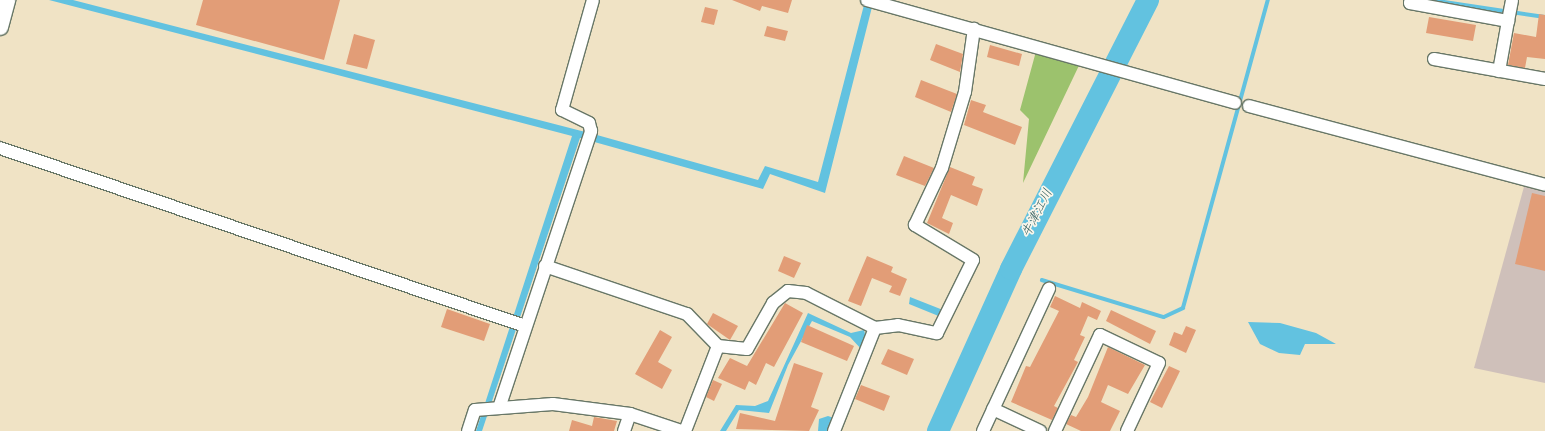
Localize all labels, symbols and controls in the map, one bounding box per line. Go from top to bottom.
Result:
water label: 牛津江川 [1020,187,1058,241]

